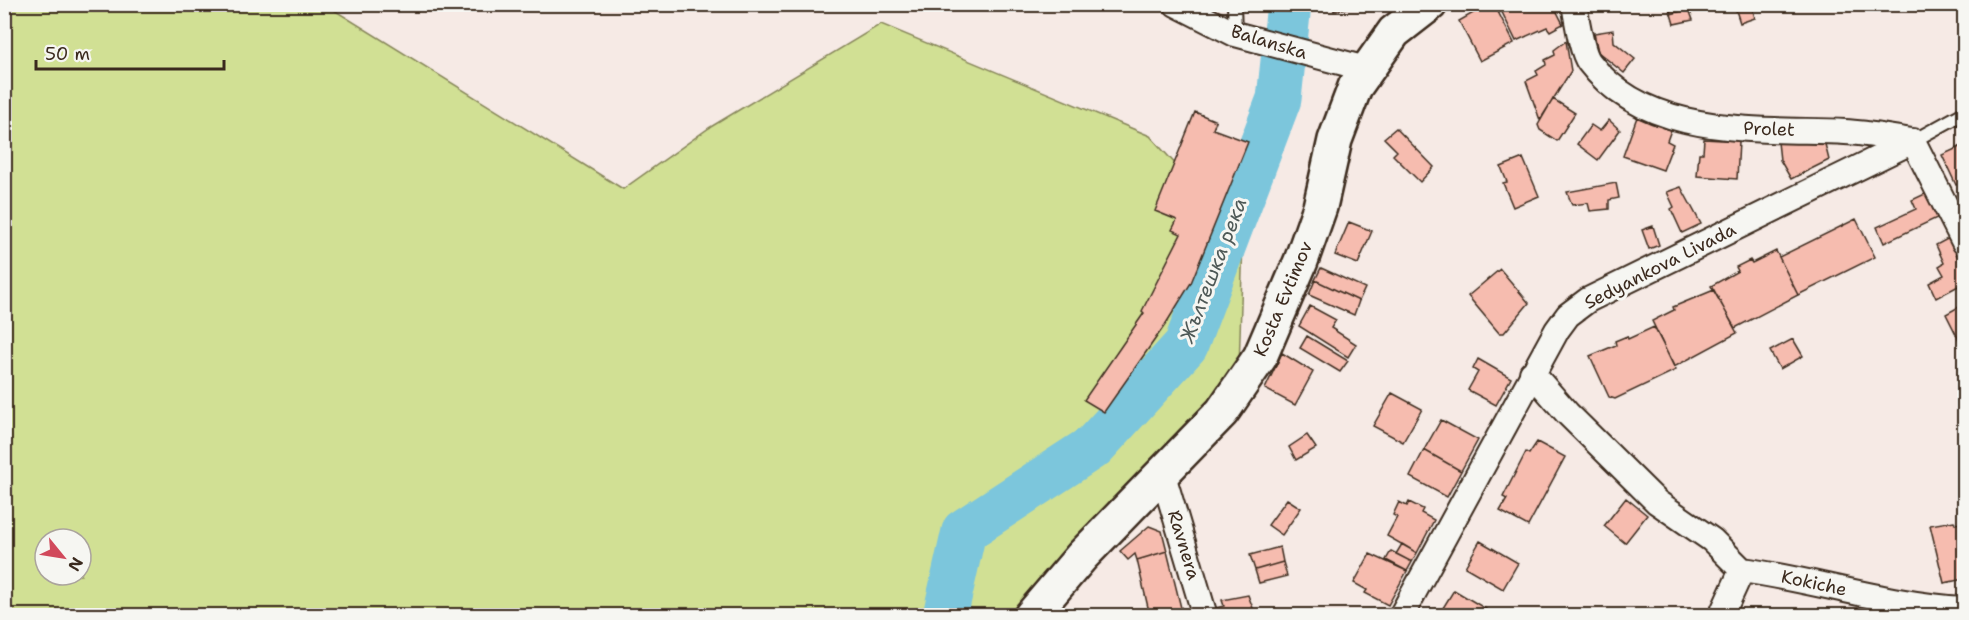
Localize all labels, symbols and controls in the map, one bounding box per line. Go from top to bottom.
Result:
street label: Balanska [1228,19,1310,65]
scale bar [36,33,224,71]
text: 50 m [45,42,90,66]
street label: Prolet [1743,116,1795,142]
water label: Жълтешка река [1173,194,1253,347]
street label: Sedyankova Livada [1580,217,1740,315]
street label: Kosta Evtimov [1248,238,1318,360]
street label: Ravnera [1162,507,1206,583]
north arrow [33,527,93,587]
text: N [63,554,88,575]
street label: Kokiche [1779,564,1849,602]

